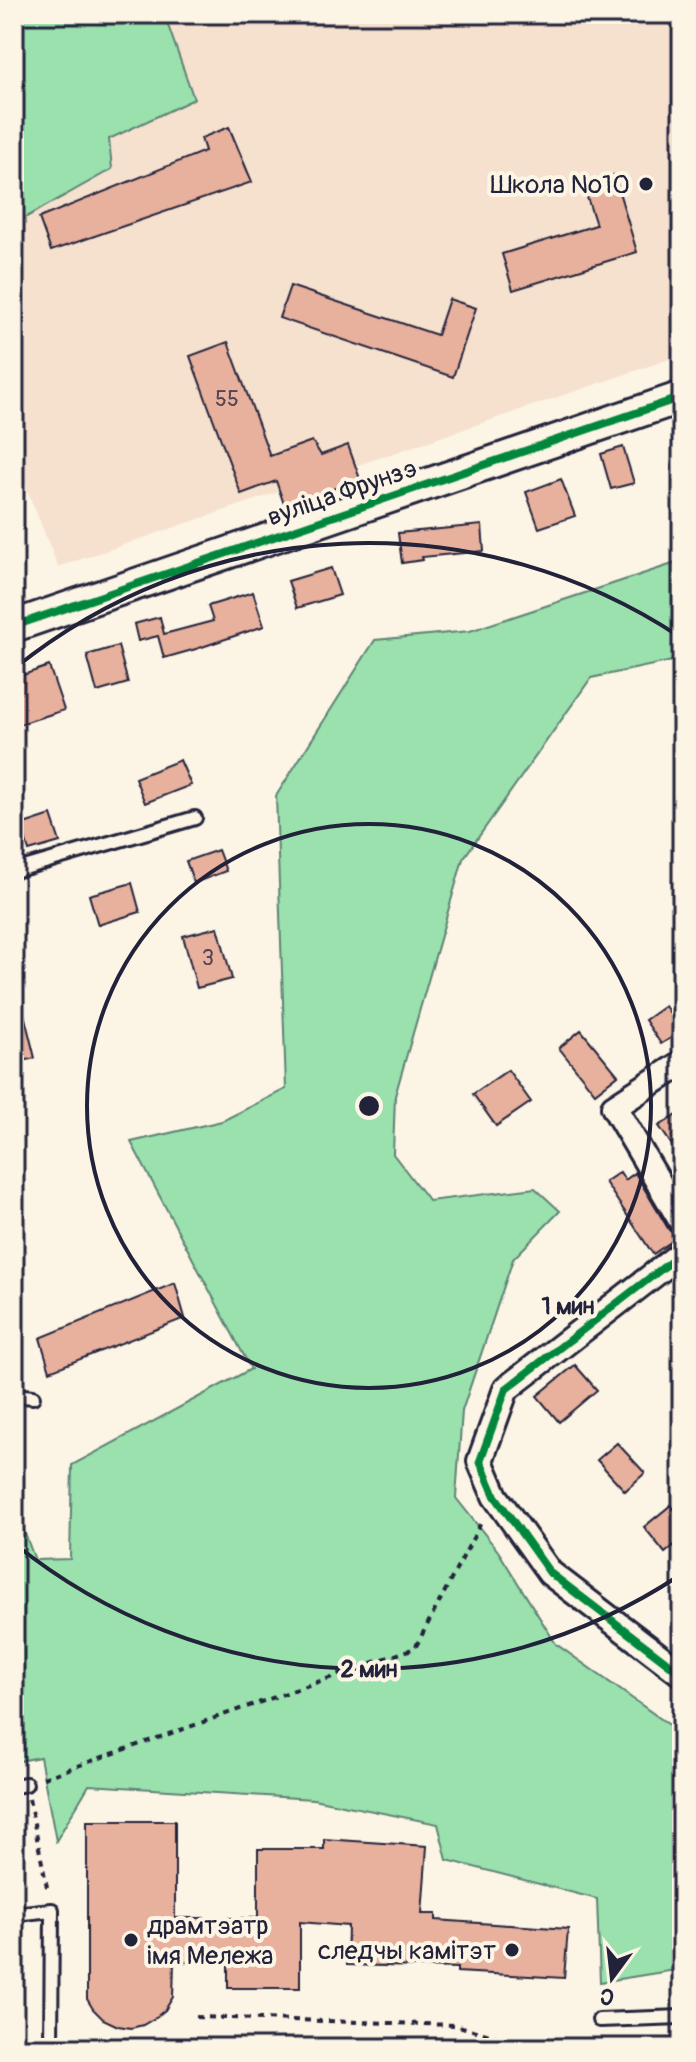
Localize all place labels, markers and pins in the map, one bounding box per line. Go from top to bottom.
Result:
place label: Школа №10 [490,169,630,201]
marker: Школа №10 [637,175,655,193]
centre of rings [355,1092,383,1120]
place label: драмтэатр імя Мележа [147,1910,273,1972]
marker: драмтэатр імя Мележа [122,1931,140,1949]
place label: следчы камітэт [318,1935,496,1967]
marker: следчы камітэт [503,1941,521,1959]

